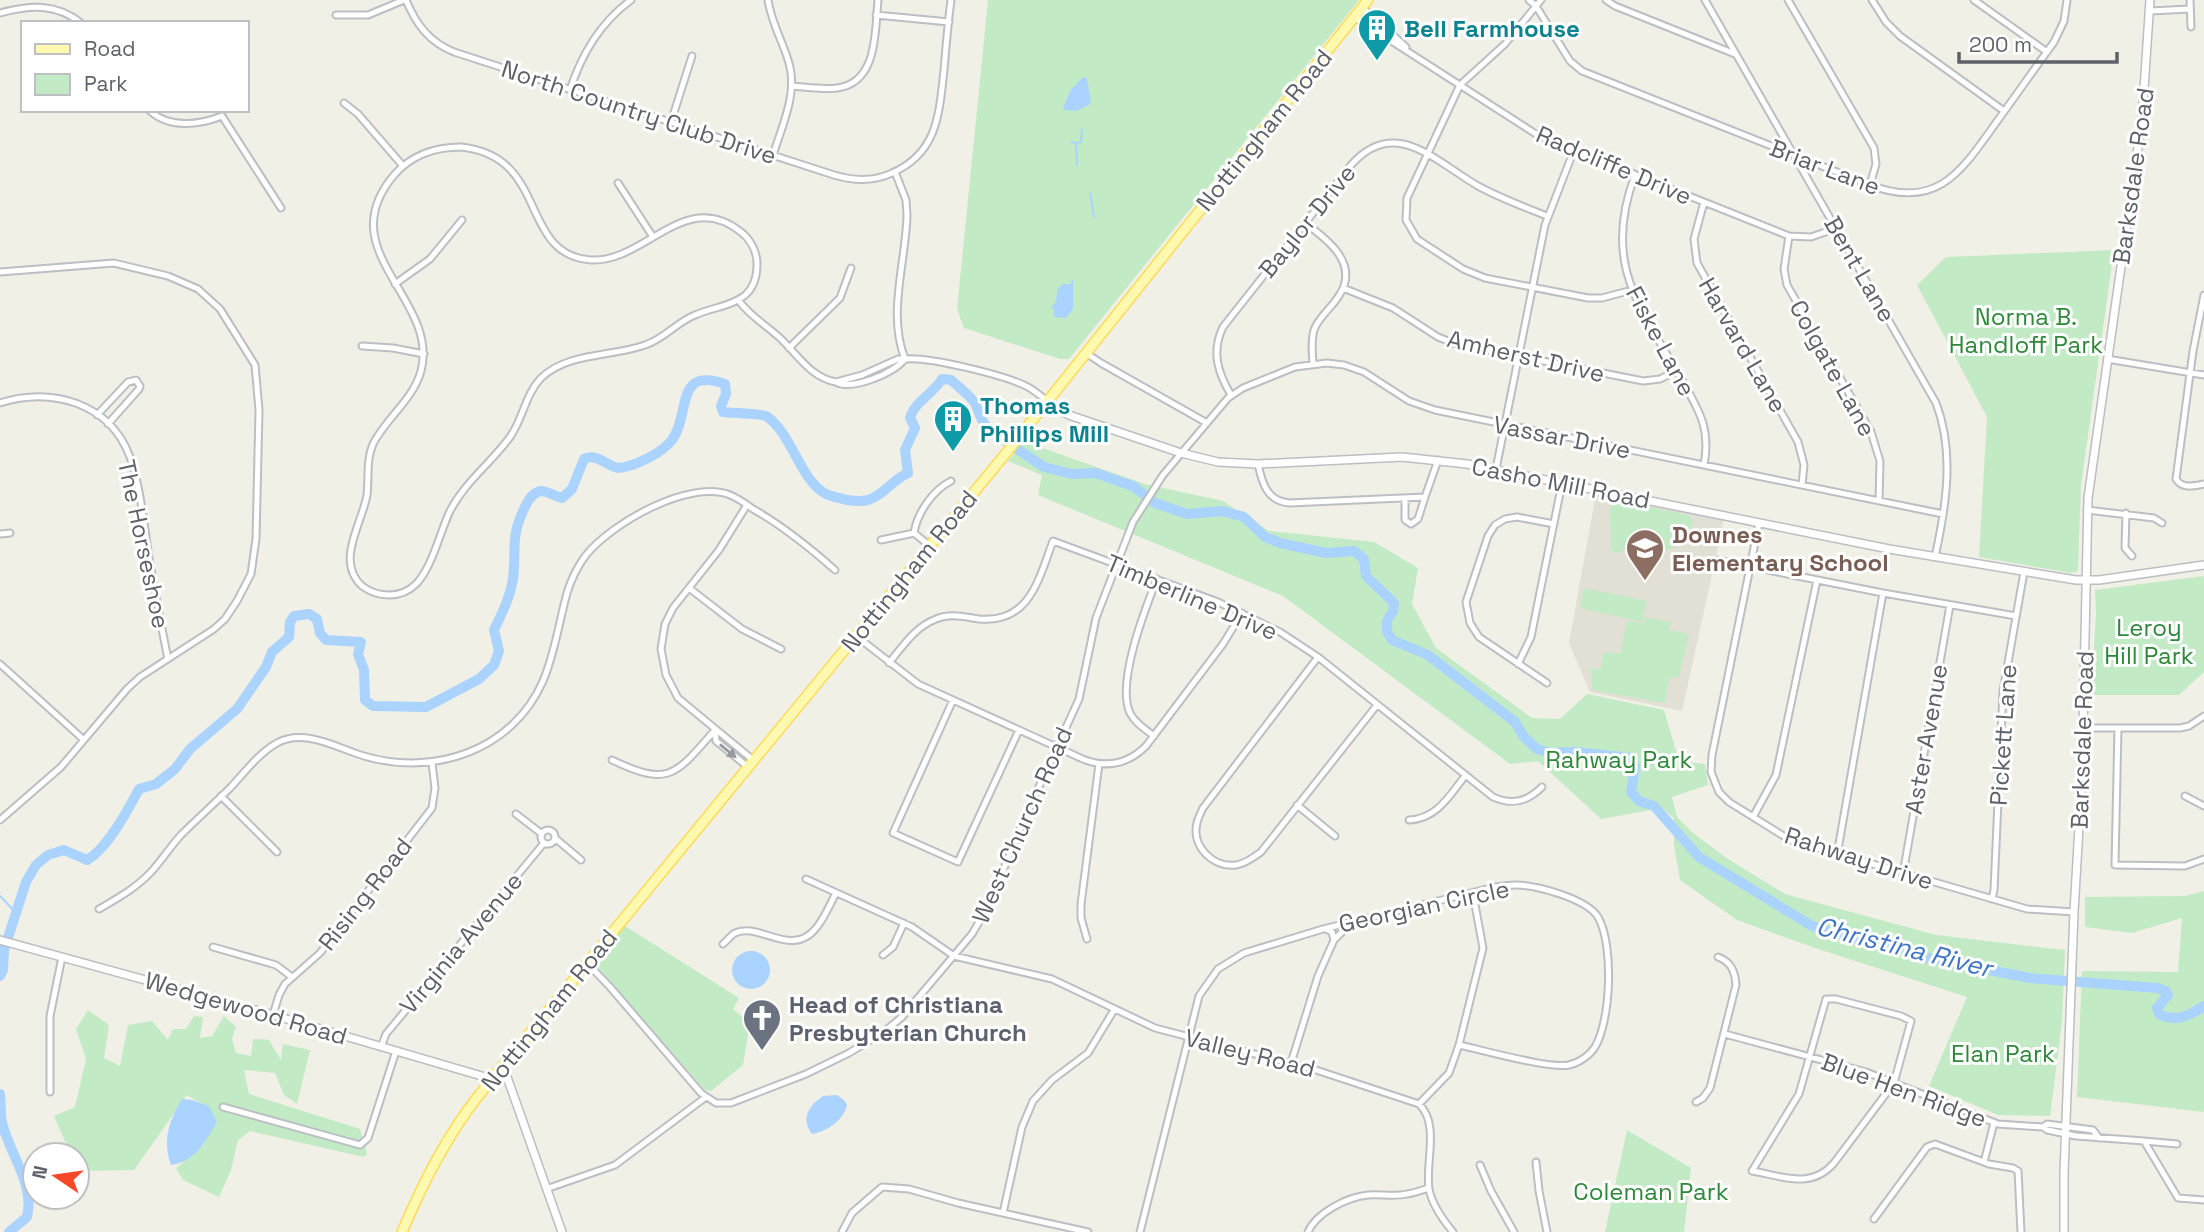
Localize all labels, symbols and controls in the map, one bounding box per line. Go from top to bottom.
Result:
building icon: Bell Farmhouse [1356,7,1398,62]
place label: Bell Farmhouse [1404,13,1580,44]
legend [21,21,248,112]
scale bar [1959,21,2116,65]
text: 200 m [1969,31,2032,58]
text: Road [84,35,136,62]
street label: Nottingham Road [1189,43,1339,217]
street label: North Country Club Drive [498,53,780,171]
text: Park [84,70,128,97]
street label: Barksdale Road [2105,86,2161,266]
street label: Radcliffe Drive [1532,118,1696,212]
street label: Briar Lane [1765,132,1885,202]
street label: Baylor Drive [1252,158,1362,284]
street label: Bent Lane [1817,210,1903,328]
street label: Harvard Lane [1692,272,1794,418]
street label: Fiske Lane [1619,281,1703,401]
street label: Colgate Lane [1783,294,1883,442]
park label: Norma B. Handloff Park [1949,301,2103,360]
street label: Amherst Drive [1444,323,1608,389]
place label: Thomas Phillips Mill [980,390,1109,449]
building icon: Thomas Phillips Mill [932,398,974,453]
street label: Vassar Drive [1491,408,1633,466]
street label: Casho Mill Road [1469,451,1653,515]
street label: The Horseshoe [111,457,177,631]
street label: Nottingham Road [834,484,984,658]
place label: Downes Elementary School [1672,519,1889,578]
school or university icon: Downes Elementary School [1624,527,1666,582]
street label: Timberline Drive [1102,547,1282,647]
park label: Leroy Hill Park [2104,612,2194,671]
street label: Barksdale Road [2063,650,2101,830]
street label: Aster Avenue [1898,661,1954,817]
street label: Pickett Lane [1983,663,2023,807]
street label: West Church Road [965,722,1079,928]
one-way arrow [718,743,736,758]
park label: Rahway Park [1546,744,1692,775]
street label: Rahway Drive [1781,819,1937,897]
street label: Rising Road [311,831,419,957]
street label: Virginia Avenue [393,866,529,1020]
street label: Georgian Circle [1336,873,1512,939]
water label: Christina River [1813,909,1998,986]
street label: Nottingham Road [474,923,624,1097]
street label: Wedgewood Road [141,964,351,1052]
place label: Head of Christiana Presbyterian Church [789,989,1027,1048]
church icon: Head of Christiana Presbyterian Church [741,997,783,1052]
street label: Valley Road [1181,1022,1319,1084]
park label: Elan Park [1951,1038,2055,1069]
street label: Blue Hen Ridge [1817,1046,1991,1134]
north arrow [21,1141,91,1211]
text: N [26,1163,54,1181]
park label: Coleman Park [1573,1176,1729,1207]

